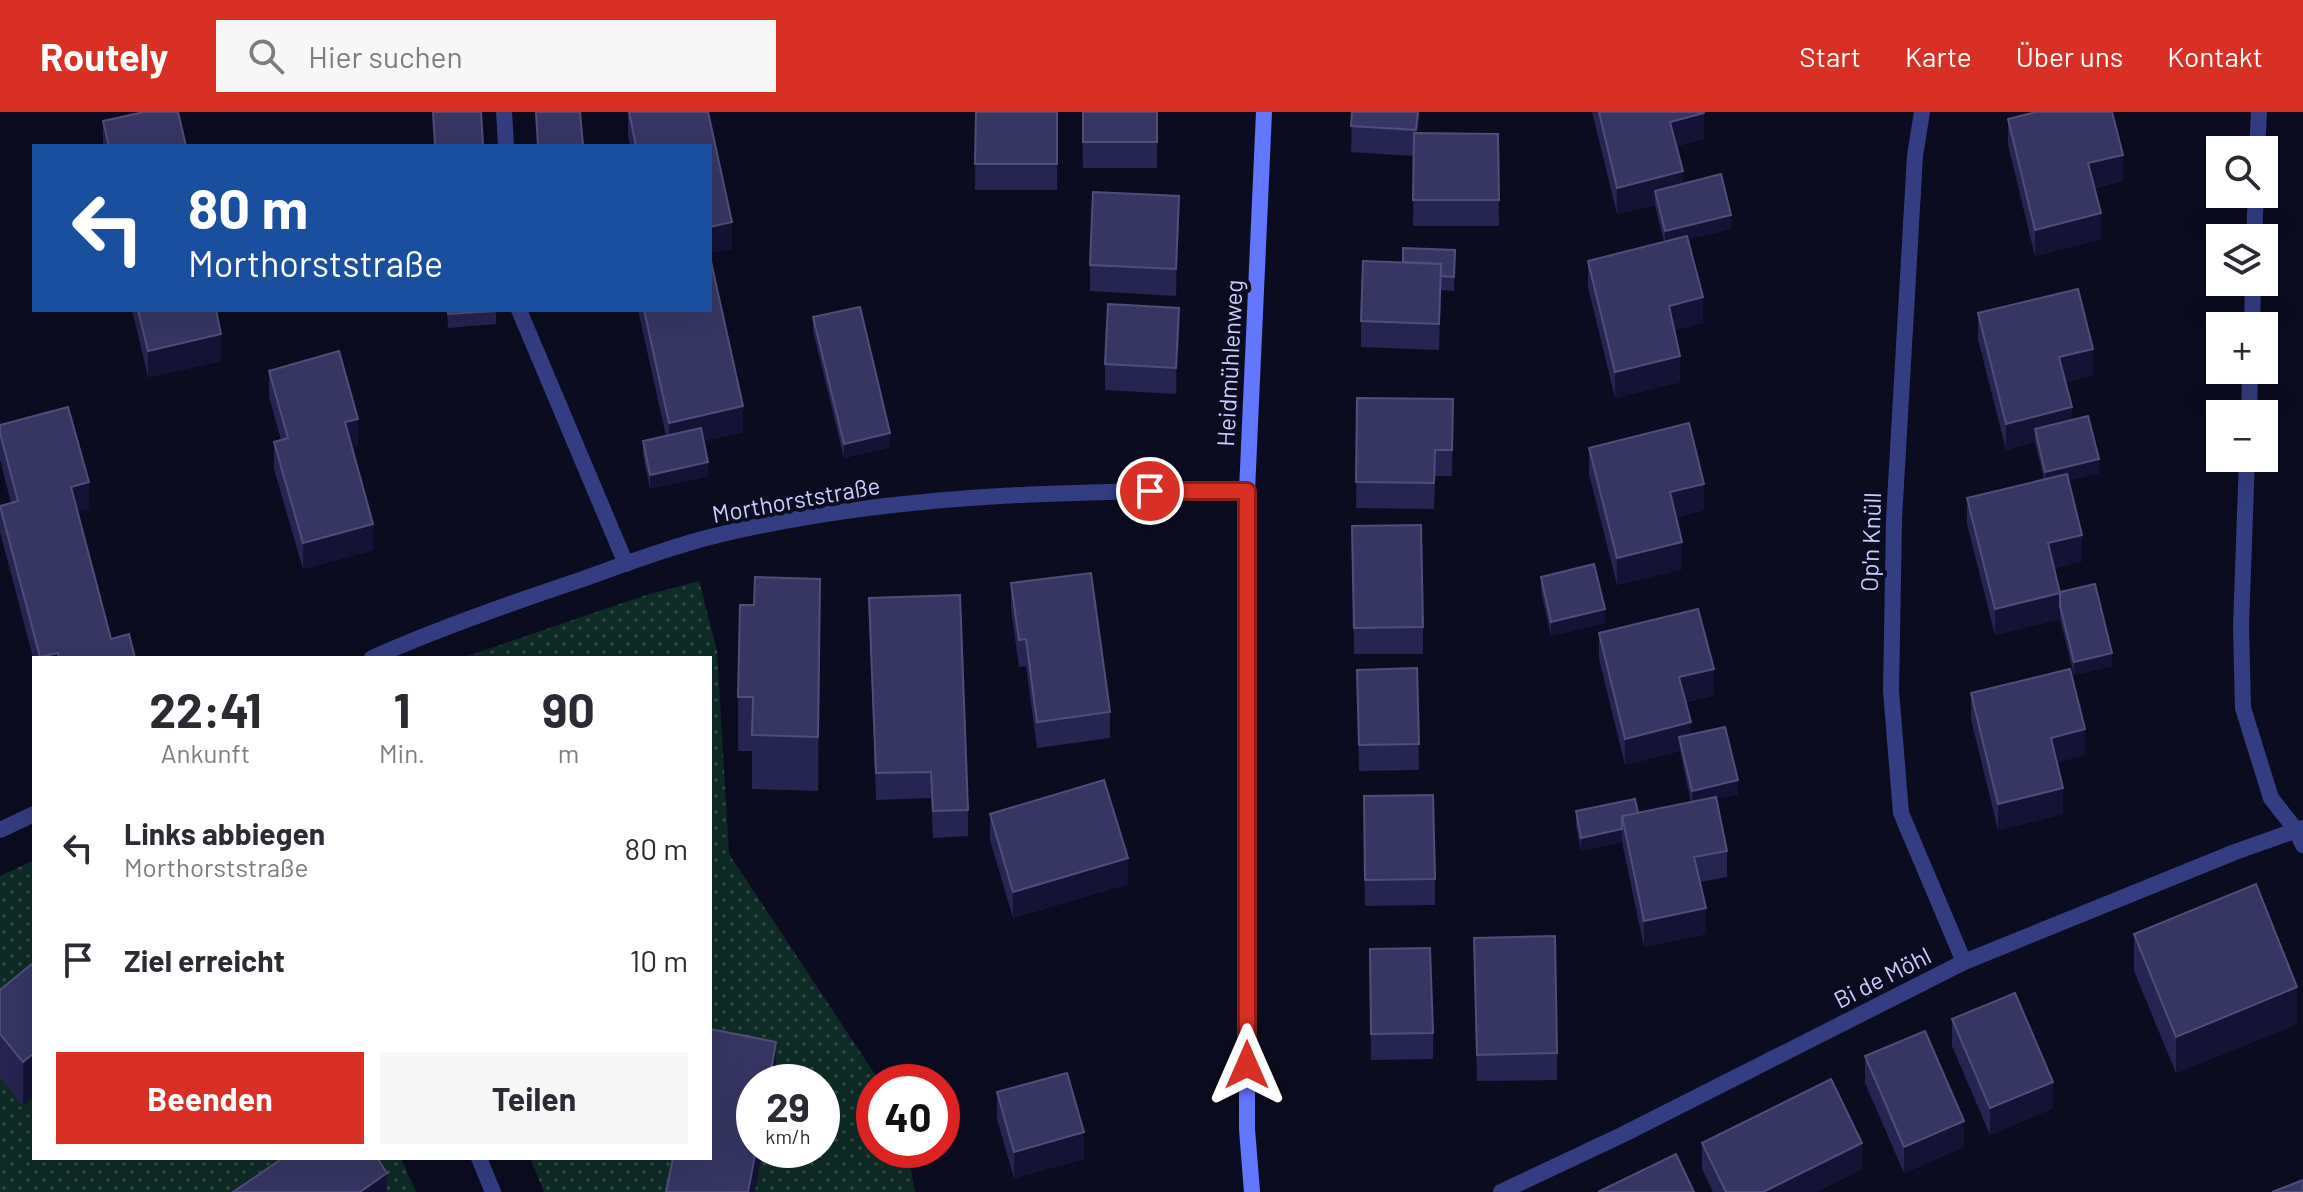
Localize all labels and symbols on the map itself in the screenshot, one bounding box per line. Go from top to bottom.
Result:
street label: Heidmühlenweg [1210,279,1248,447]
pin [1116,457,1184,525]
street label: Morthorststraße [710,470,882,528]
street label: Op'n Knüll [1854,492,1886,592]
street label: Bi de Möhl [1829,940,1935,1014]
position arrow [1205,1023,1289,1107]
speed limit sign: 40 [856,1064,960,1168]

